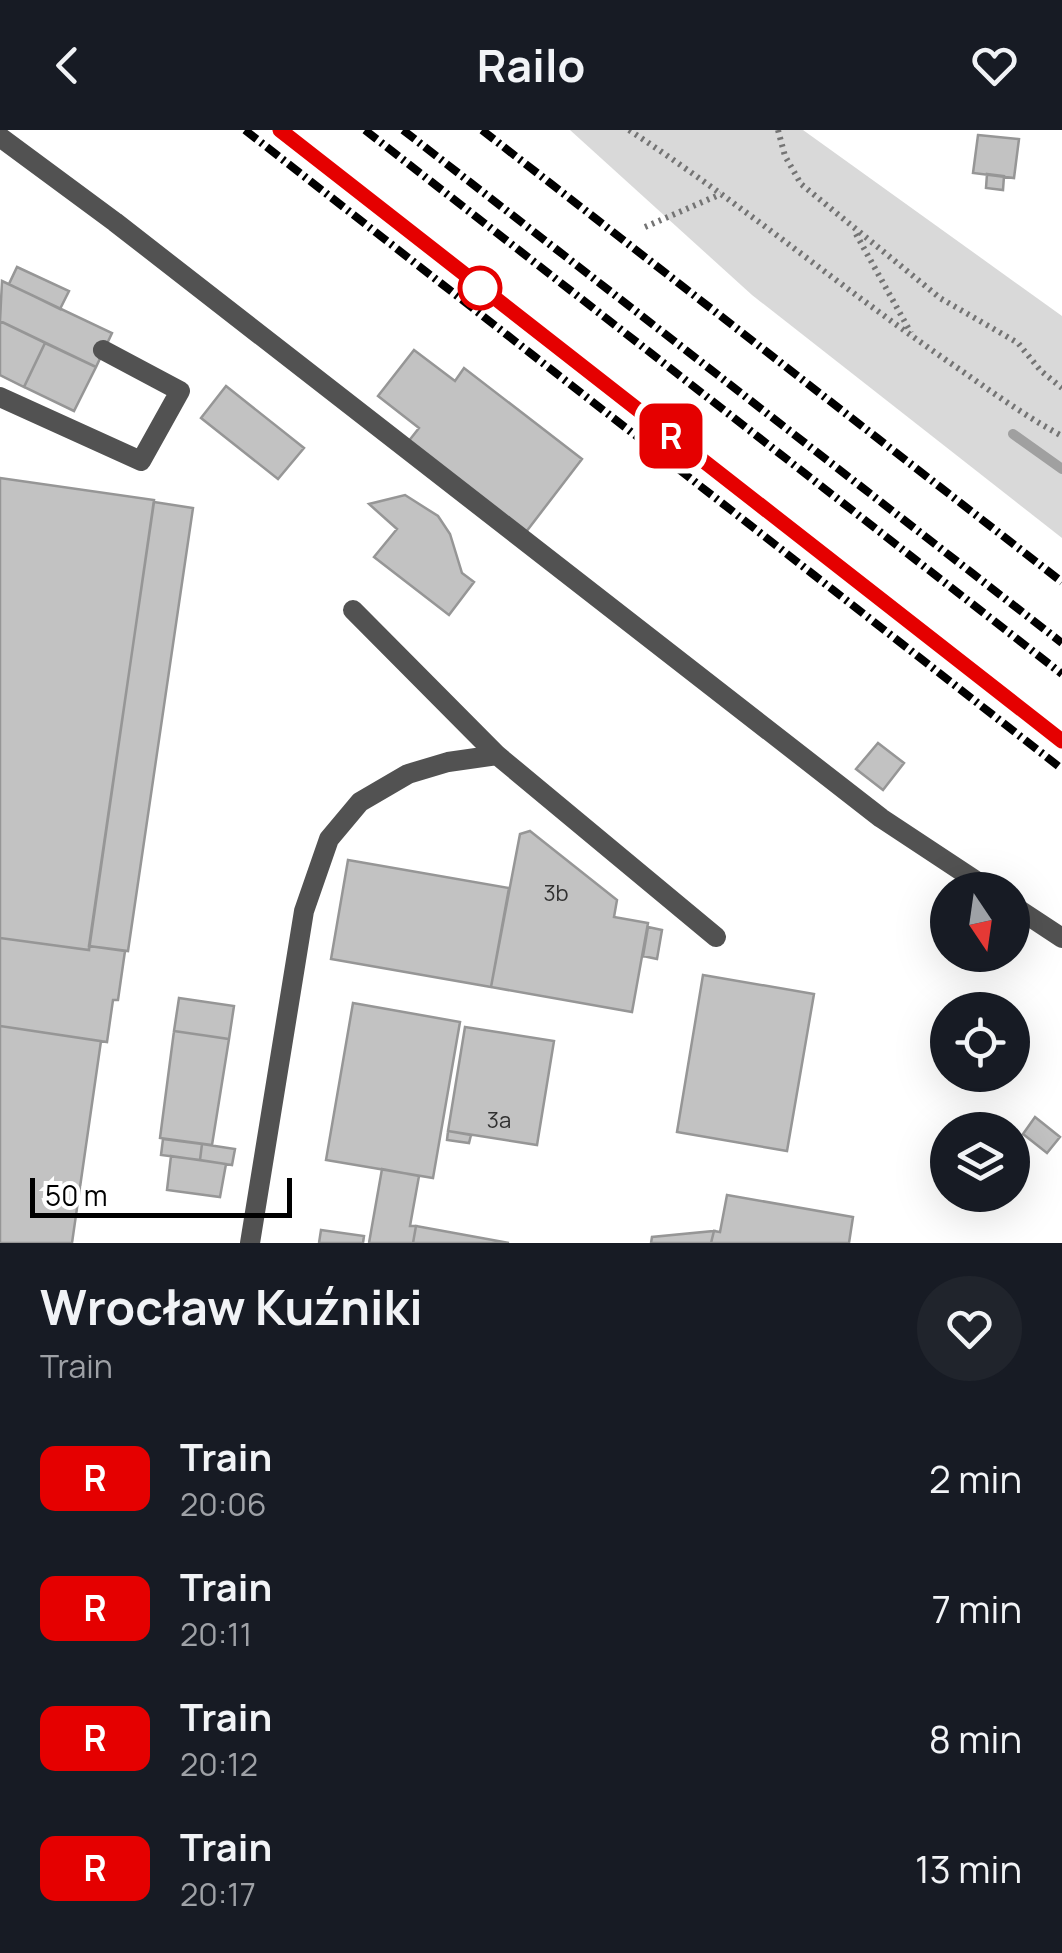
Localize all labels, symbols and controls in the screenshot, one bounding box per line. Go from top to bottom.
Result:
text: Railo [477,34,585,96]
icon: back [40,38,95,93]
icon: heart [967,38,1022,93]
unlabelled marker [459,267,501,309]
line badge: R [638,404,704,468]
text: R [659,412,683,460]
north arrow [930,872,1030,972]
map controls [930,872,1030,1212]
house number: 3b [543,878,569,908]
button: locate [930,992,1030,1092]
house number: 3a [487,1105,511,1135]
button: layers [930,1112,1030,1212]
scale bar [30,1173,292,1218]
text: 50 m [45,1176,108,1214]
text: Wrocław Kuźniki [40,1274,423,1339]
button: heart [917,1276,1022,1381]
text: Train [40,1344,113,1388]
text: Train [180,1430,272,1482]
text: 2 min [929,1452,1022,1504]
text: R [83,1454,107,1502]
text: 20:06 [180,1482,267,1526]
text: Train [180,1560,272,1612]
text: 7 min [932,1582,1022,1634]
text: R [83,1584,107,1632]
text: 20:11 [180,1612,252,1656]
text: Train [180,1690,272,1742]
text: 8 min [929,1712,1022,1764]
text: R [83,1714,107,1762]
text: 20:12 [180,1742,258,1786]
text: Train [180,1820,272,1872]
text: 13 min [915,1842,1022,1894]
text: R [83,1844,107,1892]
text: 20:17 [180,1872,256,1916]

